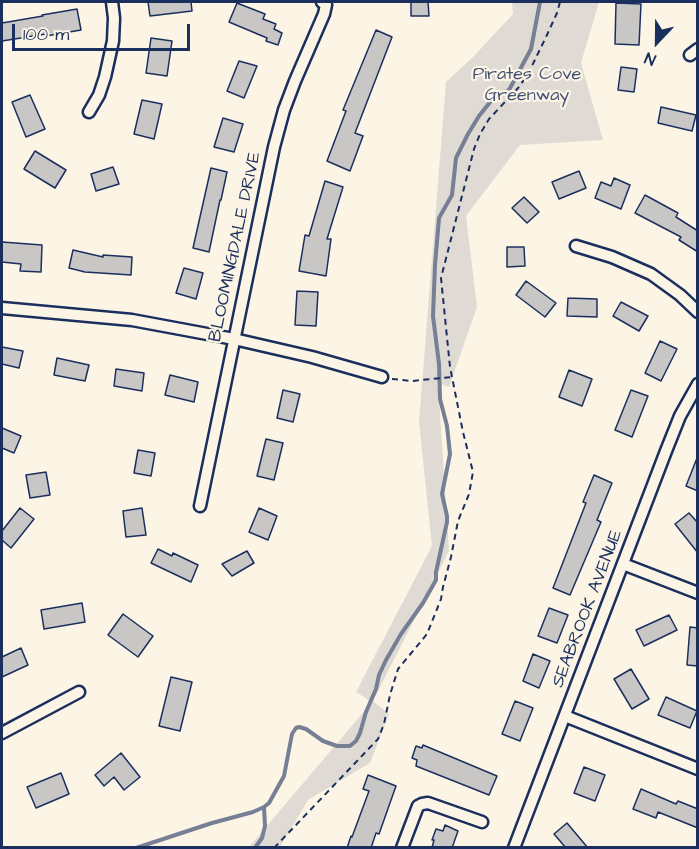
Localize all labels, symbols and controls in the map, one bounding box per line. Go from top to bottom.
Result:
scale bar [15,12,194,50]
north arrow [627,12,687,72]
text: 100 m [23,22,69,47]
text: N [641,47,659,71]
park label: Pirates Cove Greenway [473,64,581,106]
street label: BLOOMINGDALE DRIVE [205,150,267,344]
street label: SEABROOK AVENUE [548,527,628,691]

